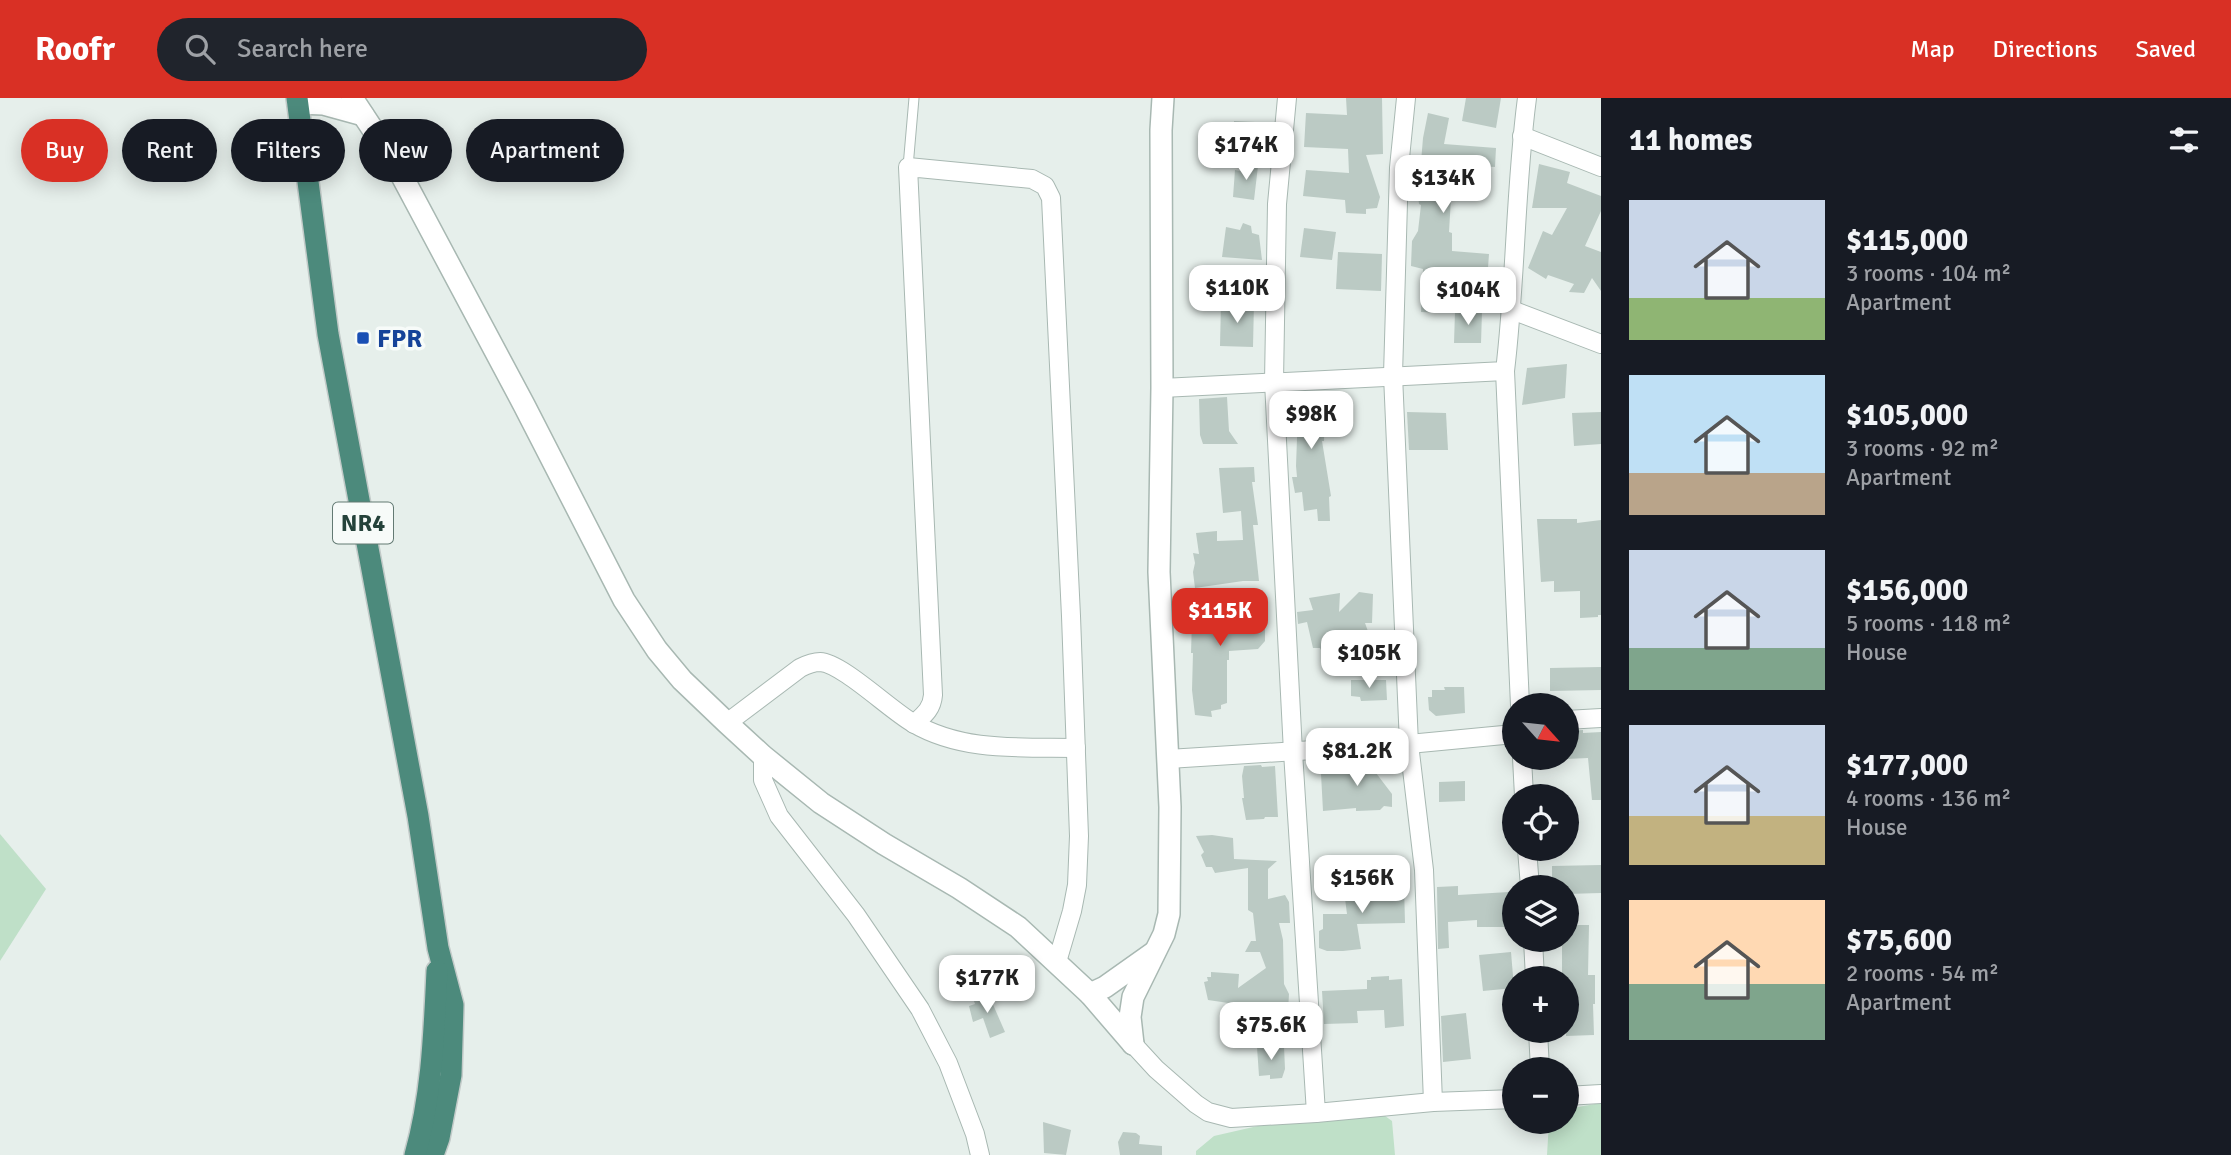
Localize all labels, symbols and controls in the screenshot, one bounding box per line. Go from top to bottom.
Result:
search box [157,18,647,81]
text: Roofr [35,29,115,70]
icon: search [181,30,219,68]
text: Search here [237,33,368,65]
text: Map [1910,34,1955,64]
text: Directions [1993,34,2098,64]
text: Saved [2136,34,2196,64]
chip: Buy [21,119,108,182]
chip: Rent [122,119,217,182]
chip: Filters [231,119,345,182]
chip: New [359,119,452,182]
chip: Apartment [466,119,624,182]
icon: filters [2165,121,2203,159]
pin: $174K [1197,122,1295,182]
text: 11 homes [1629,122,1752,159]
text: $174K [1214,130,1278,159]
pin: $134K [1394,156,1492,215]
text: $134K [1411,163,1475,192]
text: $115,000 [1846,222,1968,259]
icon: home [1685,228,1769,312]
text: 3 rooms · 104 m² [1846,259,2011,288]
pin: $110K [1188,266,1286,325]
pin: $104K [1419,268,1517,327]
text: $110K [1205,273,1269,302]
text: $104K [1436,275,1500,304]
text: Apartment [1846,288,1951,317]
place label: FPR [377,323,422,355]
marker: FPR [355,330,371,346]
pin: $98K [1270,392,1352,451]
text: $105,000 [1846,397,1968,434]
text: $98K [1285,399,1337,428]
icon: home [1685,403,1769,487]
text: 3 rooms · 92 m² [1846,434,1999,463]
text: Apartment [1846,463,1951,492]
road number: NR4 [333,502,393,544]
text: $156,000 [1846,572,1968,609]
icon: home [1685,578,1769,662]
pin: $115K [1171,588,1269,648]
text: $115K [1188,596,1252,625]
text: 5 rooms · 118 m² [1846,609,2011,638]
pin: $105K [1320,630,1418,690]
text: $105K [1337,638,1401,667]
text: House [1846,638,1908,667]
north arrow [1502,693,1578,770]
map controls [1502,693,1579,1134]
pin: $81.2K [1300,728,1414,788]
text: $81.2K [1322,736,1392,765]
text: $177,000 [1846,747,1968,784]
icon: home [1685,753,1769,837]
button: locate [1502,784,1579,861]
text: 4 rooms · 136 m² [1846,784,2011,813]
text: House [1846,813,1908,842]
pin: $156K [1313,856,1411,915]
text: $156K [1330,863,1394,892]
button: layers [1502,875,1579,952]
text: $75,600 [1846,922,1952,959]
icon: home [1685,928,1769,1012]
pin: $177K [938,956,1036,1015]
text: 2 rooms · 54 m² [1846,959,1999,988]
text: $177K [955,963,1019,992]
button: + [1502,966,1579,1043]
text: Apartment [1846,988,1951,1017]
pin: $75.6K [1214,1002,1328,1062]
text: $75.6K [1236,1010,1306,1039]
button: − [1502,1057,1579,1134]

